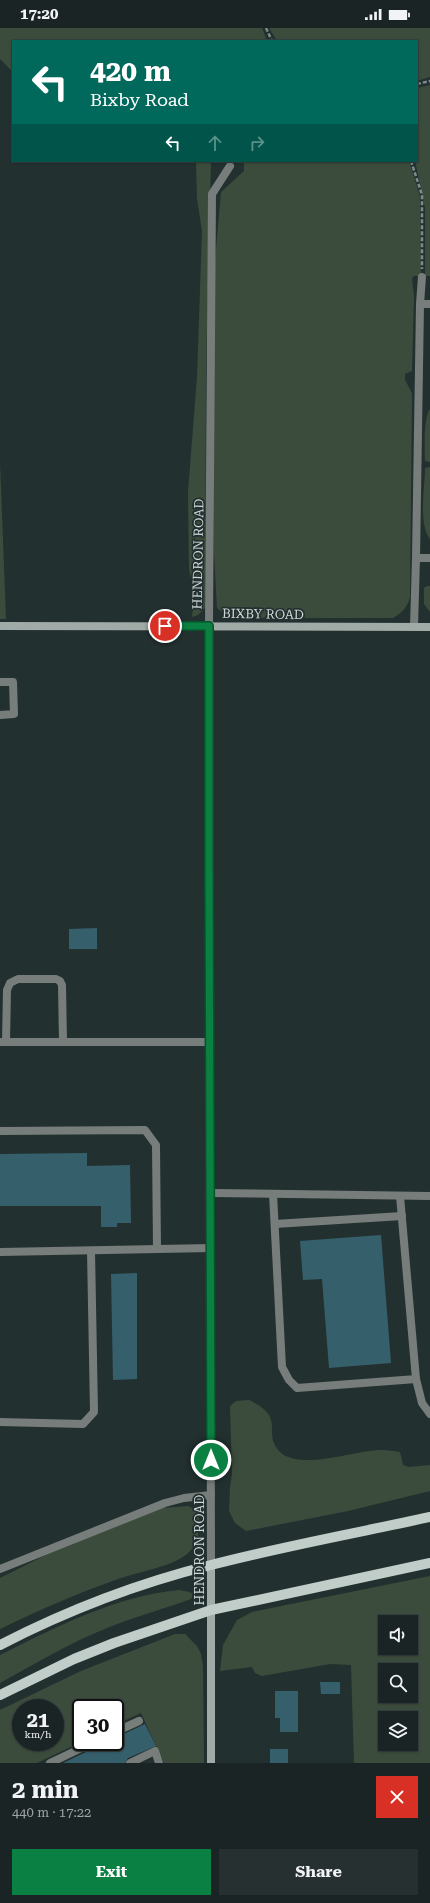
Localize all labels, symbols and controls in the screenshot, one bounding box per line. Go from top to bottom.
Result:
text: 17:20 [20,5,58,23]
text: 420 m [90,55,171,88]
icon: left [24,56,76,108]
text: Bixby Road [90,89,189,110]
icon: left [162,132,184,154]
icon: ahead [204,132,226,154]
icon: right [246,132,268,154]
street label: HENDRON ROAD [190,498,206,610]
street label: BIXBY ROAD [222,606,304,622]
pin [148,609,182,643]
icon: arrive [154,615,176,637]
position arrow [190,1439,232,1481]
street label: HENDRON ROAD [192,1495,207,1605]
map controls [378,1615,418,1751]
button: sound [378,1615,418,1655]
button: search [378,1663,418,1703]
speed limit sign: 30 [72,1699,124,1751]
text: 21 [27,1708,49,1732]
button: layers [378,1711,418,1751]
text: km/h [25,1729,51,1740]
text: 2 min [12,1776,79,1804]
button: close [376,1776,418,1818]
text: 440 m · 17:22 [12,1805,91,1820]
button: Exit [12,1849,211,1895]
button: Share [219,1849,418,1895]

